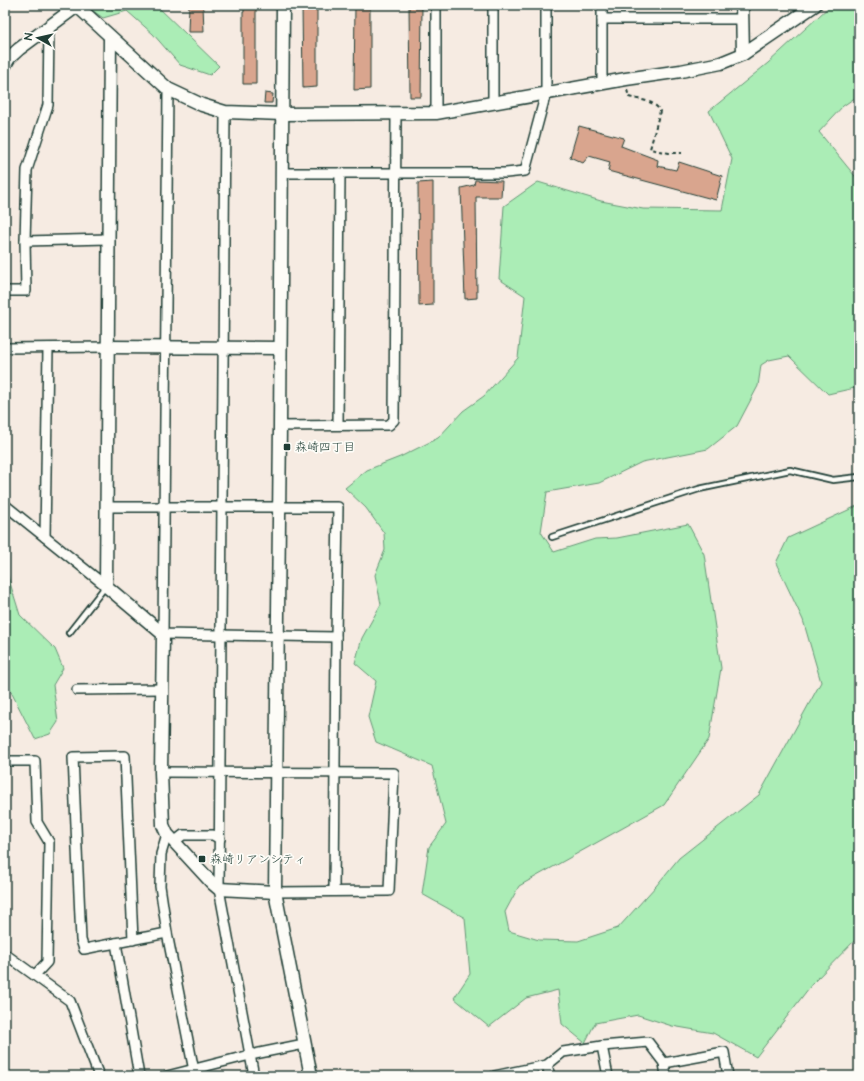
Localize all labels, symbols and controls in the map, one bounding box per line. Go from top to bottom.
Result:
north arrow [18,18,58,58]
text: N [21,32,37,41]
place label: 森崎四丁目 [295,439,355,456]
marker: 森崎四丁目 [282,442,292,452]
place label: 森崎リアンシティ [210,851,306,868]
marker: 森崎リアンシティ [197,854,207,864]

